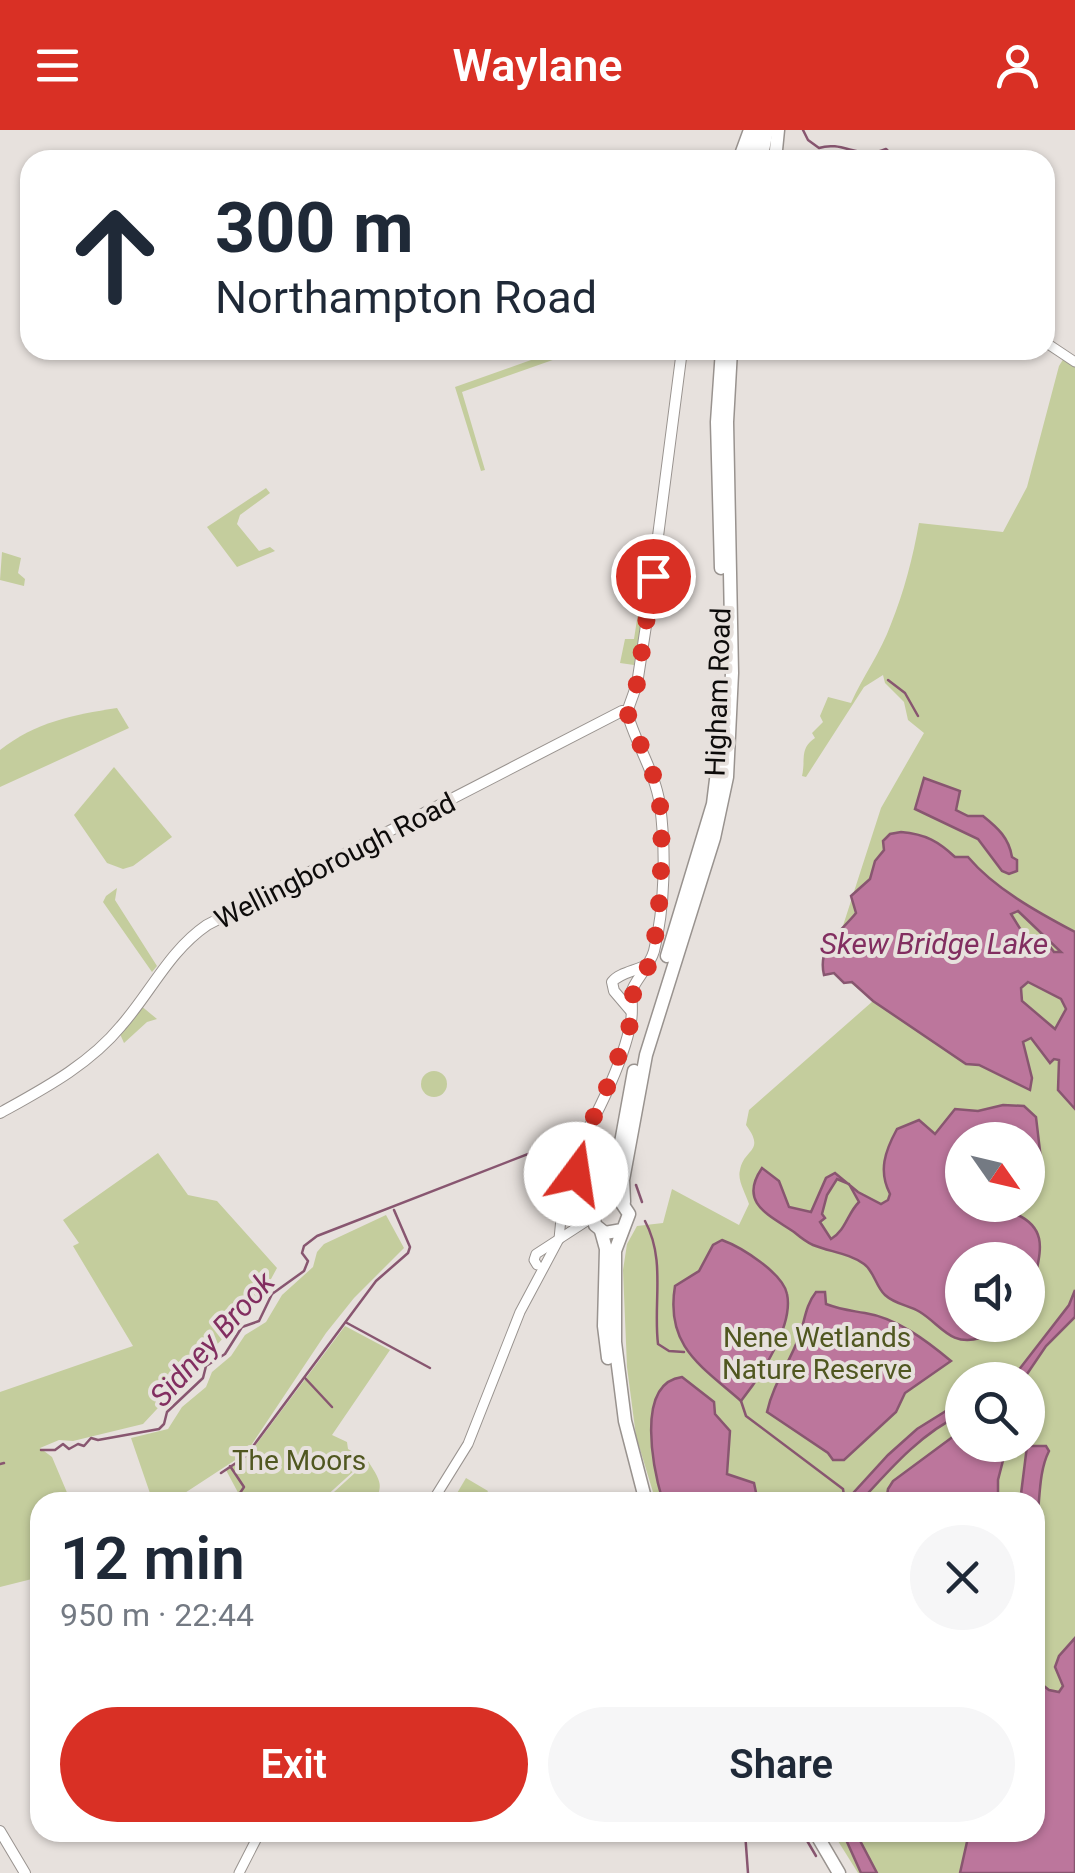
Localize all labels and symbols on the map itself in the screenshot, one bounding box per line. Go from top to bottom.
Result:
pin [611,534,696,619]
street label: Higham Road [699,607,737,777]
street label: Wellingborough Road [209,786,461,936]
water label: Skew Bridge Lake [820,926,1048,961]
position arrow [524,1122,628,1226]
north arrow [945,1122,1045,1222]
water label: Sidney Brook [143,1264,282,1413]
park label: Nene Wetlands Nature Reserve [722,1321,912,1386]
park label: The Moors [232,1444,366,1477]

